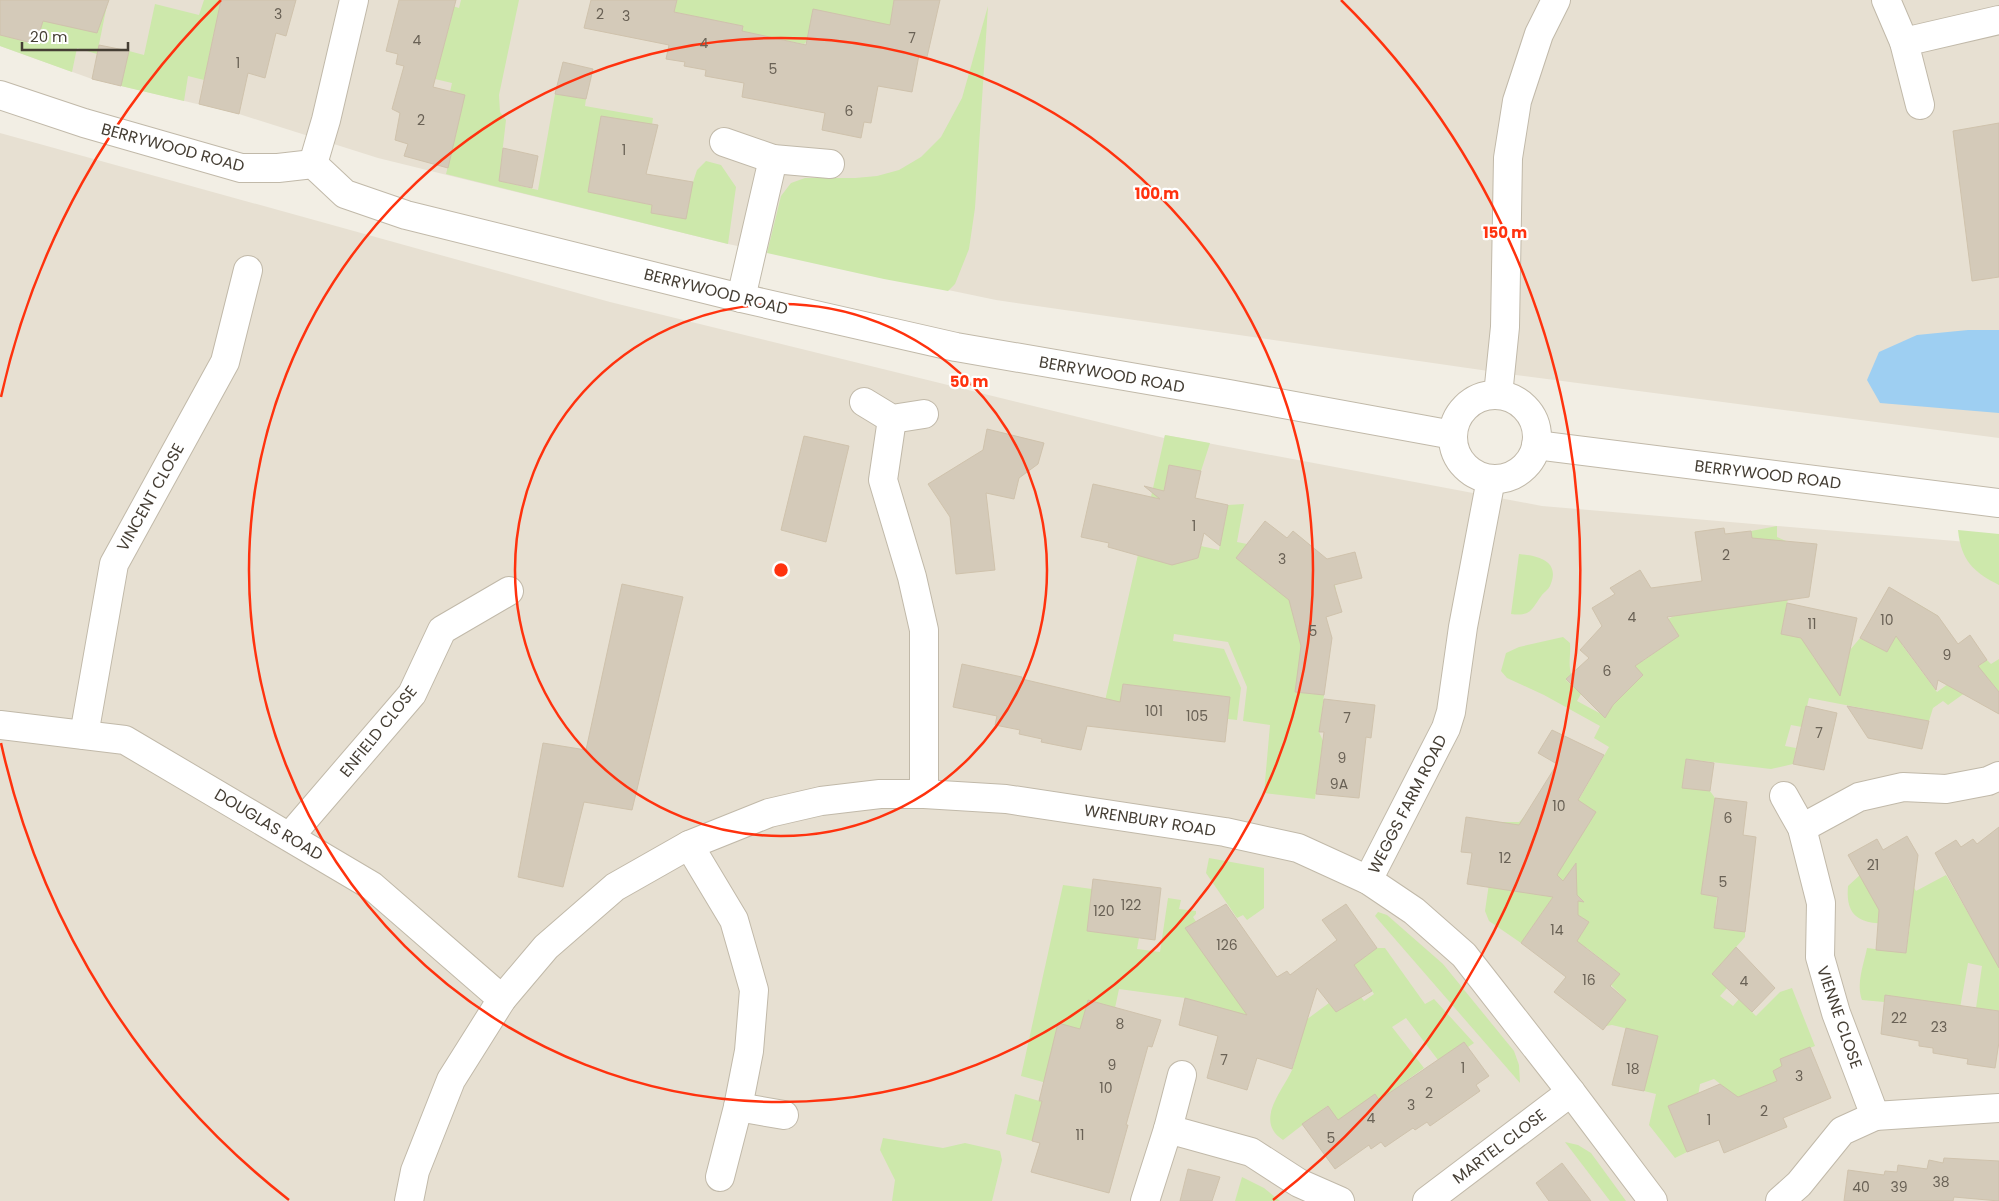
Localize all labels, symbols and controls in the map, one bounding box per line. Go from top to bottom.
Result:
house number: 3 [274,4,282,24]
house number: 2 [596,4,604,24]
house number: 3 [622,6,630,26]
scale bar [22,20,129,52]
text: 20 m [30,26,68,47]
house number: 7 [908,28,916,48]
house number: 4 [413,30,422,50]
house number: 4 [700,33,709,53]
house number: 1 [236,53,240,73]
house number: 5 [769,59,777,79]
house number: 6 [845,101,854,121]
house number: 2 [417,110,425,130]
street label: BERRYWOOD ROAD [99,117,247,178]
house number: 1 [622,140,626,160]
text: 100 m [1135,183,1179,204]
text: 150 m [1483,222,1527,243]
street label: BERRYWOOD ROAD [641,262,790,320]
street label: BERRYWOOD ROAD [1037,350,1187,399]
text: 50 m [950,371,988,392]
street label: VINCENT CLOSE [111,439,190,555]
street label: BERRYWOOD ROAD [1693,454,1843,495]
house number: 1 [1192,516,1196,536]
house number: 2 [1722,545,1730,565]
house number: 3 [1278,549,1286,569]
centre of rings [772,561,790,579]
house number: 4 [1628,607,1637,627]
house number: 10 [1880,610,1894,630]
house number: 11 [1808,614,1816,634]
house number: 5 [1309,621,1317,641]
house number: 9 [1943,645,1951,665]
house number: 6 [1603,661,1612,681]
street label: ENFIELD CLOSE [334,681,422,782]
house number: 101 [1145,701,1163,721]
house number: 105 [1186,706,1208,726]
house number: 7 [1343,708,1351,728]
house number: 7 [1815,723,1823,743]
street label: WEGGS FARM ROAD [1362,731,1453,878]
house number: 9 [1338,748,1346,768]
house number: 9A [1330,774,1348,794]
street label: DOUGLAS ROAD [210,783,327,866]
house number: 10 [1552,796,1566,816]
street label: WRENBURY ROAD [1082,799,1217,842]
house number: 6 [1724,808,1733,828]
house number: 12 [1499,848,1511,868]
house number: 21 [1867,855,1879,875]
house number: 5 [1719,872,1727,892]
house number: 122 [1121,895,1141,915]
house number: 120 [1093,901,1115,921]
house number: 14 [1550,920,1564,940]
house number: 126 [1216,935,1238,955]
street label: VIENNE CLOSE [1811,963,1868,1072]
house number: 16 [1582,970,1596,990]
house number: 4 [1740,971,1749,991]
house number: 22 [1891,1008,1907,1028]
house number: 8 [1116,1014,1125,1034]
house number: 23 [1931,1017,1947,1037]
house number: 7 [1220,1050,1228,1070]
house number: 9 [1108,1055,1116,1075]
house number: 1 [1461,1058,1465,1078]
house number: 18 [1626,1059,1640,1079]
house number: 3 [1795,1066,1803,1086]
house number: 10 [1099,1078,1113,1098]
house number: 2 [1425,1083,1433,1103]
house number: 3 [1407,1095,1415,1115]
house number: 2 [1760,1101,1768,1121]
street label: MARTEL CLOSE [1448,1104,1551,1189]
house number: 4 [1367,1108,1376,1128]
house number: 1 [1707,1110,1711,1130]
house number: 11 [1076,1125,1084,1145]
house number: 5 [1327,1128,1335,1148]
house number: 38 [1932,1172,1950,1192]
house number: 40 [1852,1177,1870,1197]
house number: 39 [1890,1177,1908,1197]

